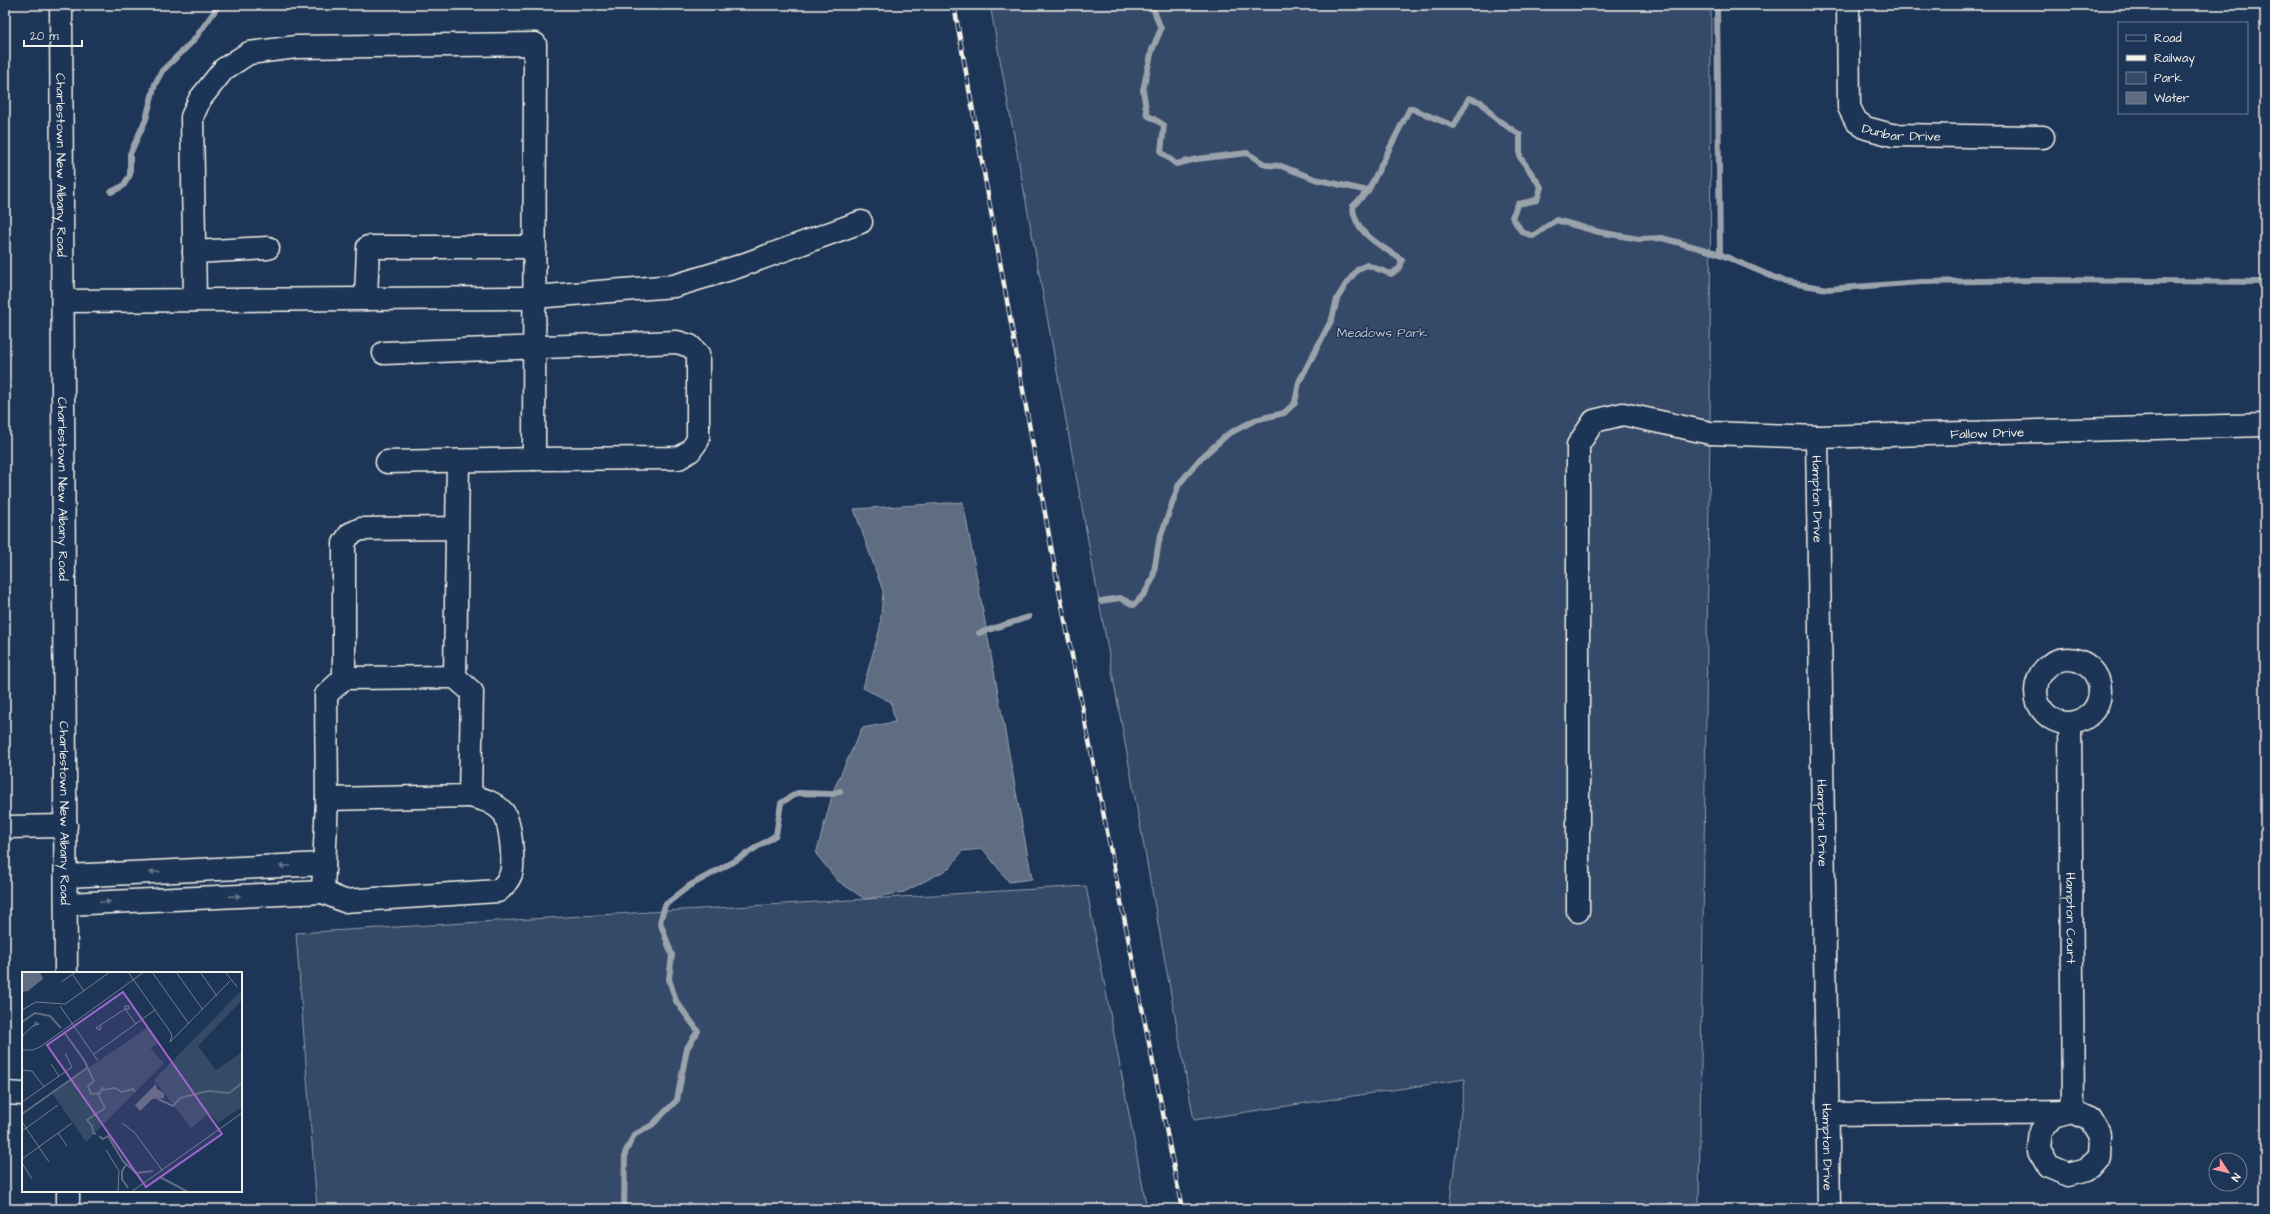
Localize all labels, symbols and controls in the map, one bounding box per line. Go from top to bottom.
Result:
scale bar [24,22,82,48]
legend [2118,22,2248,114]
text: 20 m [30,28,59,45]
text: Road [2154,30,2182,47]
text: Railway [2154,50,2195,68]
text: Park [2154,70,2182,87]
street label: Charlestown New Albany Road [51,73,70,257]
text: Water [2154,90,2190,107]
street label: Dunbar Drive [1860,119,1941,146]
park label: Meadows Park [1337,324,1427,342]
street label: Charlestown New Albany Road [53,397,72,581]
street label: Fallow Drive [1950,423,2024,443]
street label: Hampton Drive [1807,455,1827,543]
street label: Charlestown New Albany Road [54,721,74,905]
street label: Hampton Drive [1812,779,1832,867]
one-way arrow [278,863,291,869]
one-way arrow [149,868,162,875]
street label: Hampton Court [2061,872,2080,965]
one-way arrow [229,893,241,900]
one-way arrow [99,899,111,906]
inset map [22,972,242,1192]
street label: Hampton Drive [1817,1103,1837,1191]
north arrow [2208,1152,2248,1192]
text: N [2228,1170,2244,1185]

